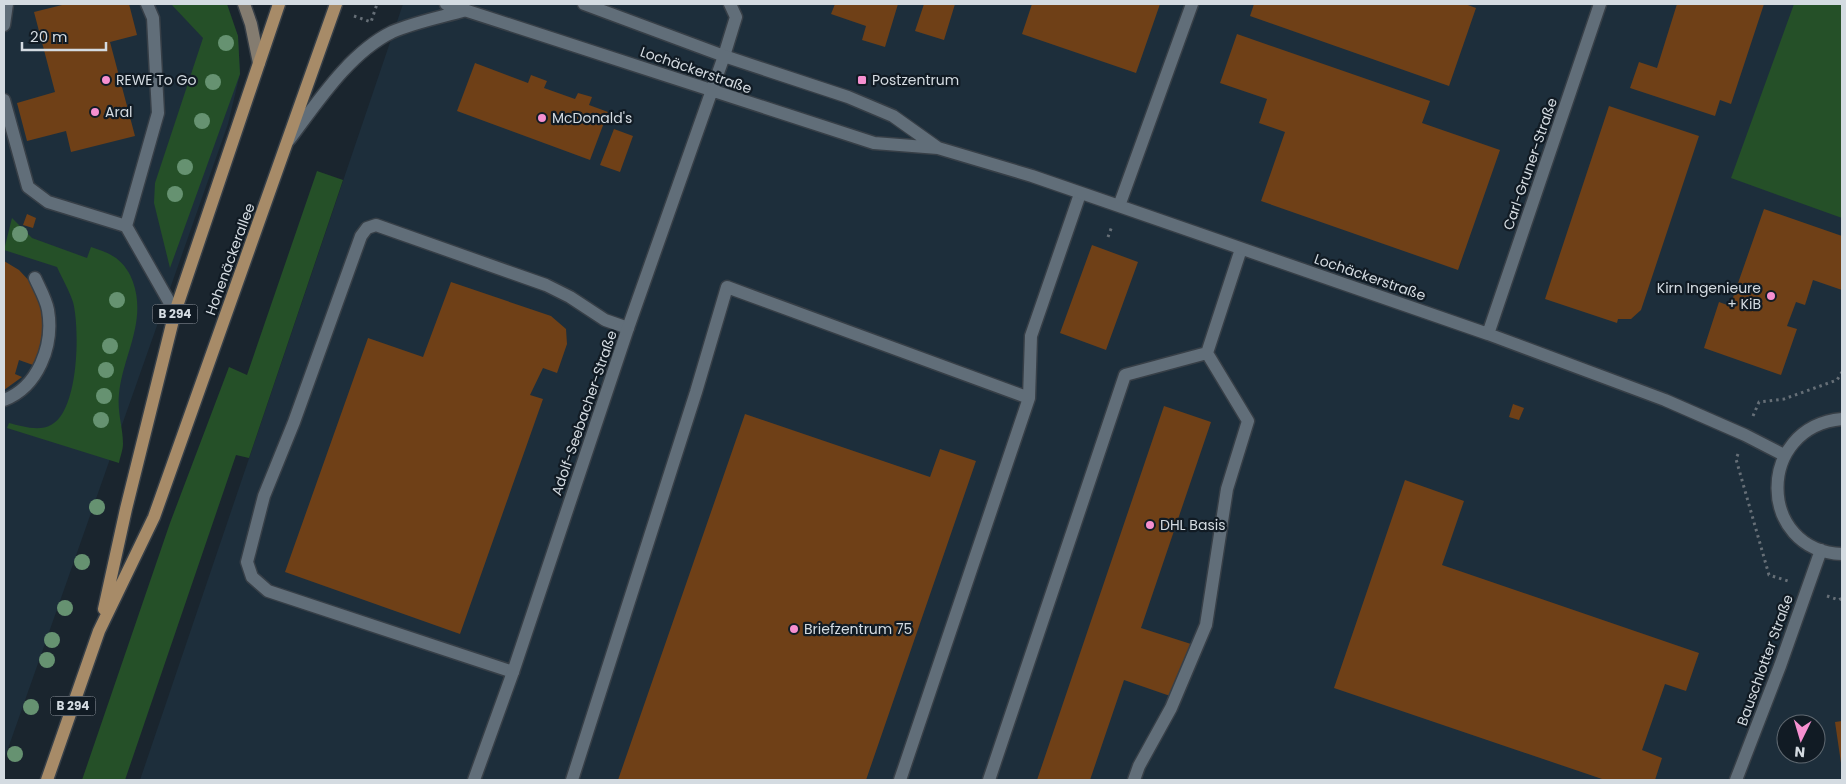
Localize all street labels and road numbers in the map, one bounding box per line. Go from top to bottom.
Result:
street label: Lochäckerstraße [638,42,755,99]
street label: Carl-Gruner-Straße [1498,95,1562,233]
street label: Hohenäckerallee [200,200,260,318]
street label: Lochäckerstraße [1312,249,1429,306]
road number: B 294 [152,304,198,324]
street label: Adolf-Seebacher-Straße [546,327,622,498]
street label: Bauschlotter Straße [1732,591,1798,728]
road number: B 294 [50,696,96,716]

